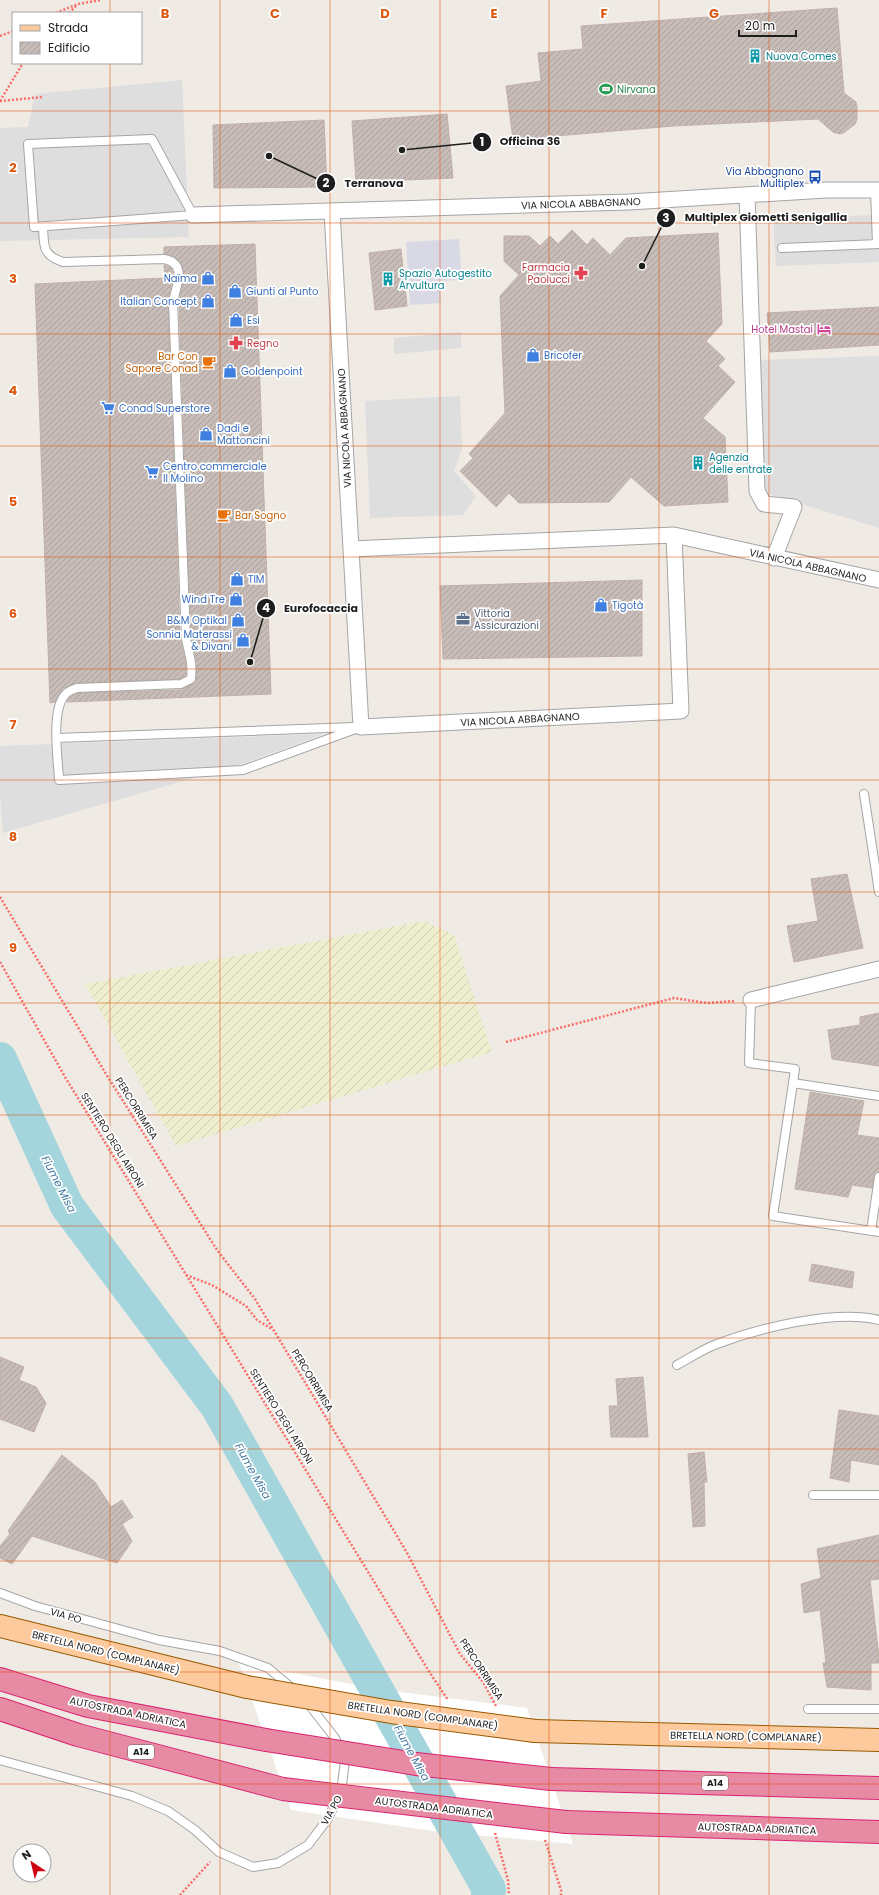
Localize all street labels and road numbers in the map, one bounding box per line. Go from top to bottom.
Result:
street label: VIA NICOLA ABBAGNANO [521,194,641,213]
street label: VIA NICOLA ABBAGNANO [334,368,355,488]
street label: VIA NICOLA ABBAGNANO [748,545,868,586]
street label: VIA NICOLA ABBAGNANO [460,709,580,730]
street label: PERCORRIMISA [111,1074,162,1143]
street label: SENTIERO DEGLI AIRONI [77,1090,148,1191]
street label: PERCORRIMISA [288,1346,337,1415]
street label: SENTIERO DEGLI AIRONI [246,1366,317,1467]
street label: VIA PO [48,1604,84,1627]
street label: BRETELLA NORD (COMPLANARE) [30,1627,181,1678]
street label: PERCORRIMISA [456,1635,507,1703]
street label: AUTOSTRADA ADRIATICA [68,1693,188,1732]
street label: BRETELLA NORD (COMPLANARE) [347,1698,499,1733]
street label: BRETELLA NORD (COMPLANARE) [670,1728,822,1745]
road number: A14 [128,1745,154,1759]
road number: A14 [702,1776,728,1790]
street label: VIA PO [317,1792,346,1828]
street label: AUTOSTRADA ADRIATICA [374,1793,494,1822]
street label: AUTOSTRADA ADRIATICA [697,1819,817,1838]

